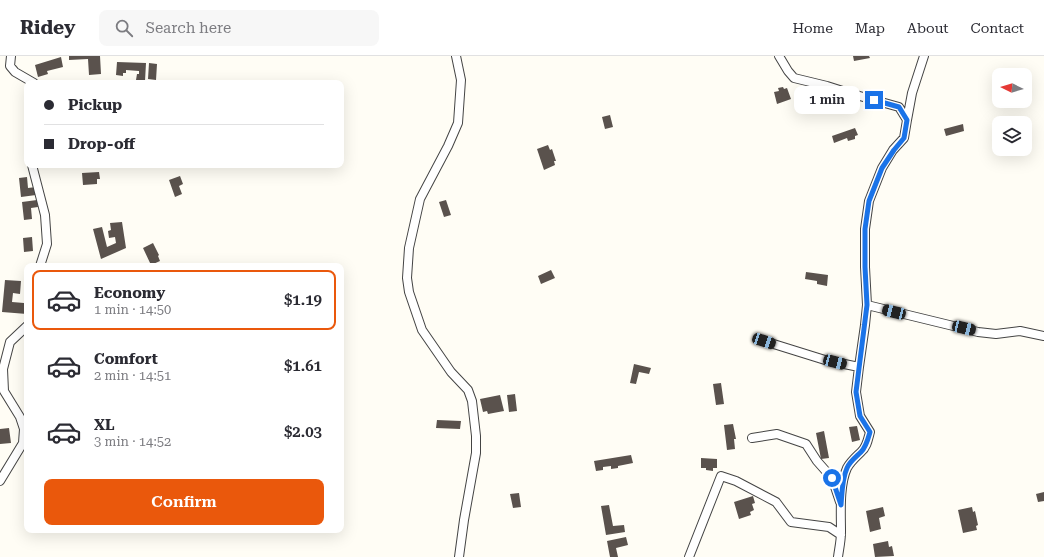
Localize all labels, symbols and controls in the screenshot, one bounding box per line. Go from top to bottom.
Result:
search box [99,10,379,46]
text: Ridey [20,16,75,39]
icon: search [113,17,135,39]
text: Search here [145,19,231,37]
text: Home [792,20,833,36]
text: Map [855,20,885,36]
text: About [907,20,949,36]
text: Contact [971,20,1024,36]
north arrow [992,68,1032,108]
map controls [992,68,1032,156]
callout: 1 min [794,86,860,114]
route end [865,91,883,109]
text: 1 min [809,92,845,107]
text: Pickup [68,96,122,114]
button: layers [992,116,1032,156]
text: Drop-off [68,135,135,153]
icon: car [46,282,82,318]
text: Economy [94,284,165,302]
text: $1.19 [284,291,322,309]
text: 1 min · 14:50 [94,302,171,317]
car [881,303,907,321]
car [951,319,977,337]
car [751,332,777,350]
icon: car [46,348,82,384]
text: Comfort [94,350,158,368]
car [822,353,848,371]
text: $1.61 [284,357,322,375]
text: 2 min · 14:51 [94,368,171,383]
icon: car [46,414,82,450]
text: XL [94,416,115,434]
text: $2.03 [284,423,322,441]
text: 3 min · 14:52 [94,434,171,449]
route start [823,469,841,487]
button: Confirm [44,479,324,525]

